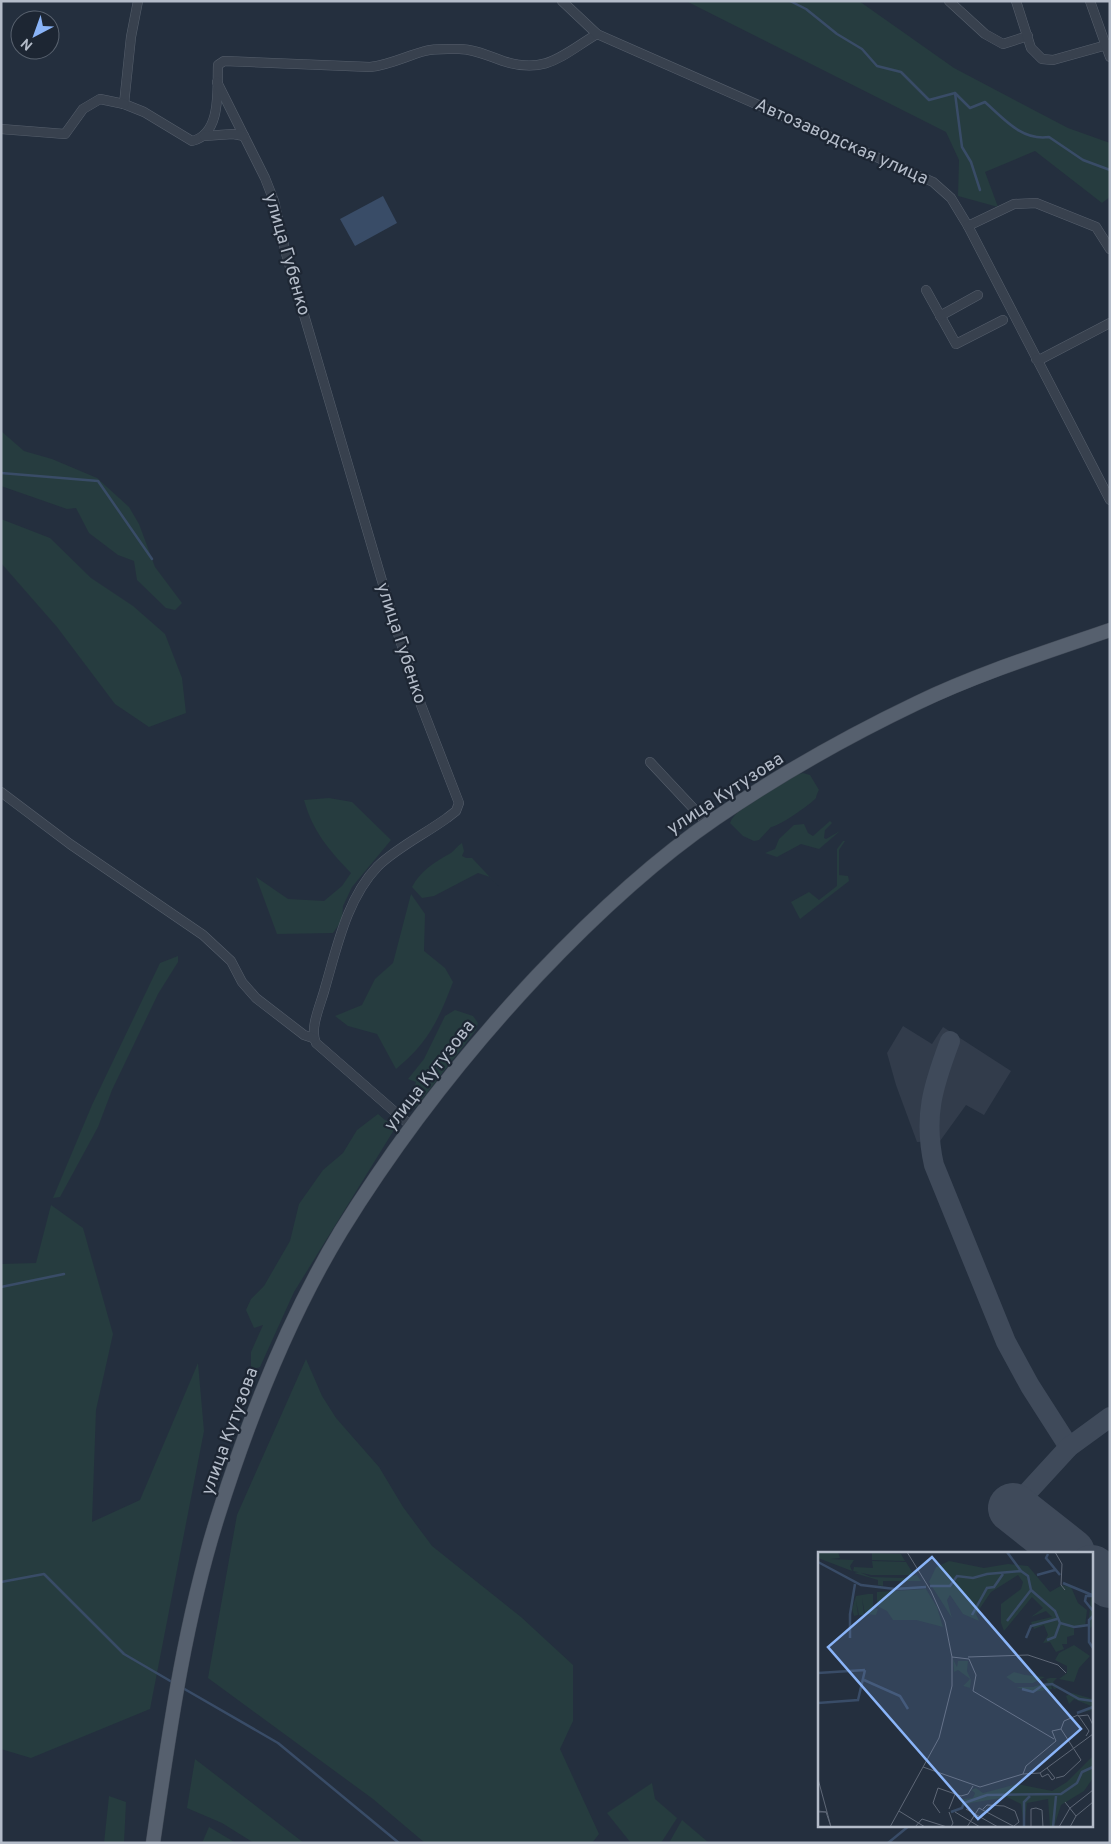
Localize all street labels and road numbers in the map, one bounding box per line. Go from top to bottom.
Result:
street label: Автозаводская улица [751,94,932,191]
street label: улица Губенко [258,191,315,318]
street label: улица Губенко [370,580,431,707]
street label: улица Кутузова [663,748,789,841]
street label: улица Кутузова [380,1016,481,1136]
street label: улица Кутузова [197,1364,264,1499]

